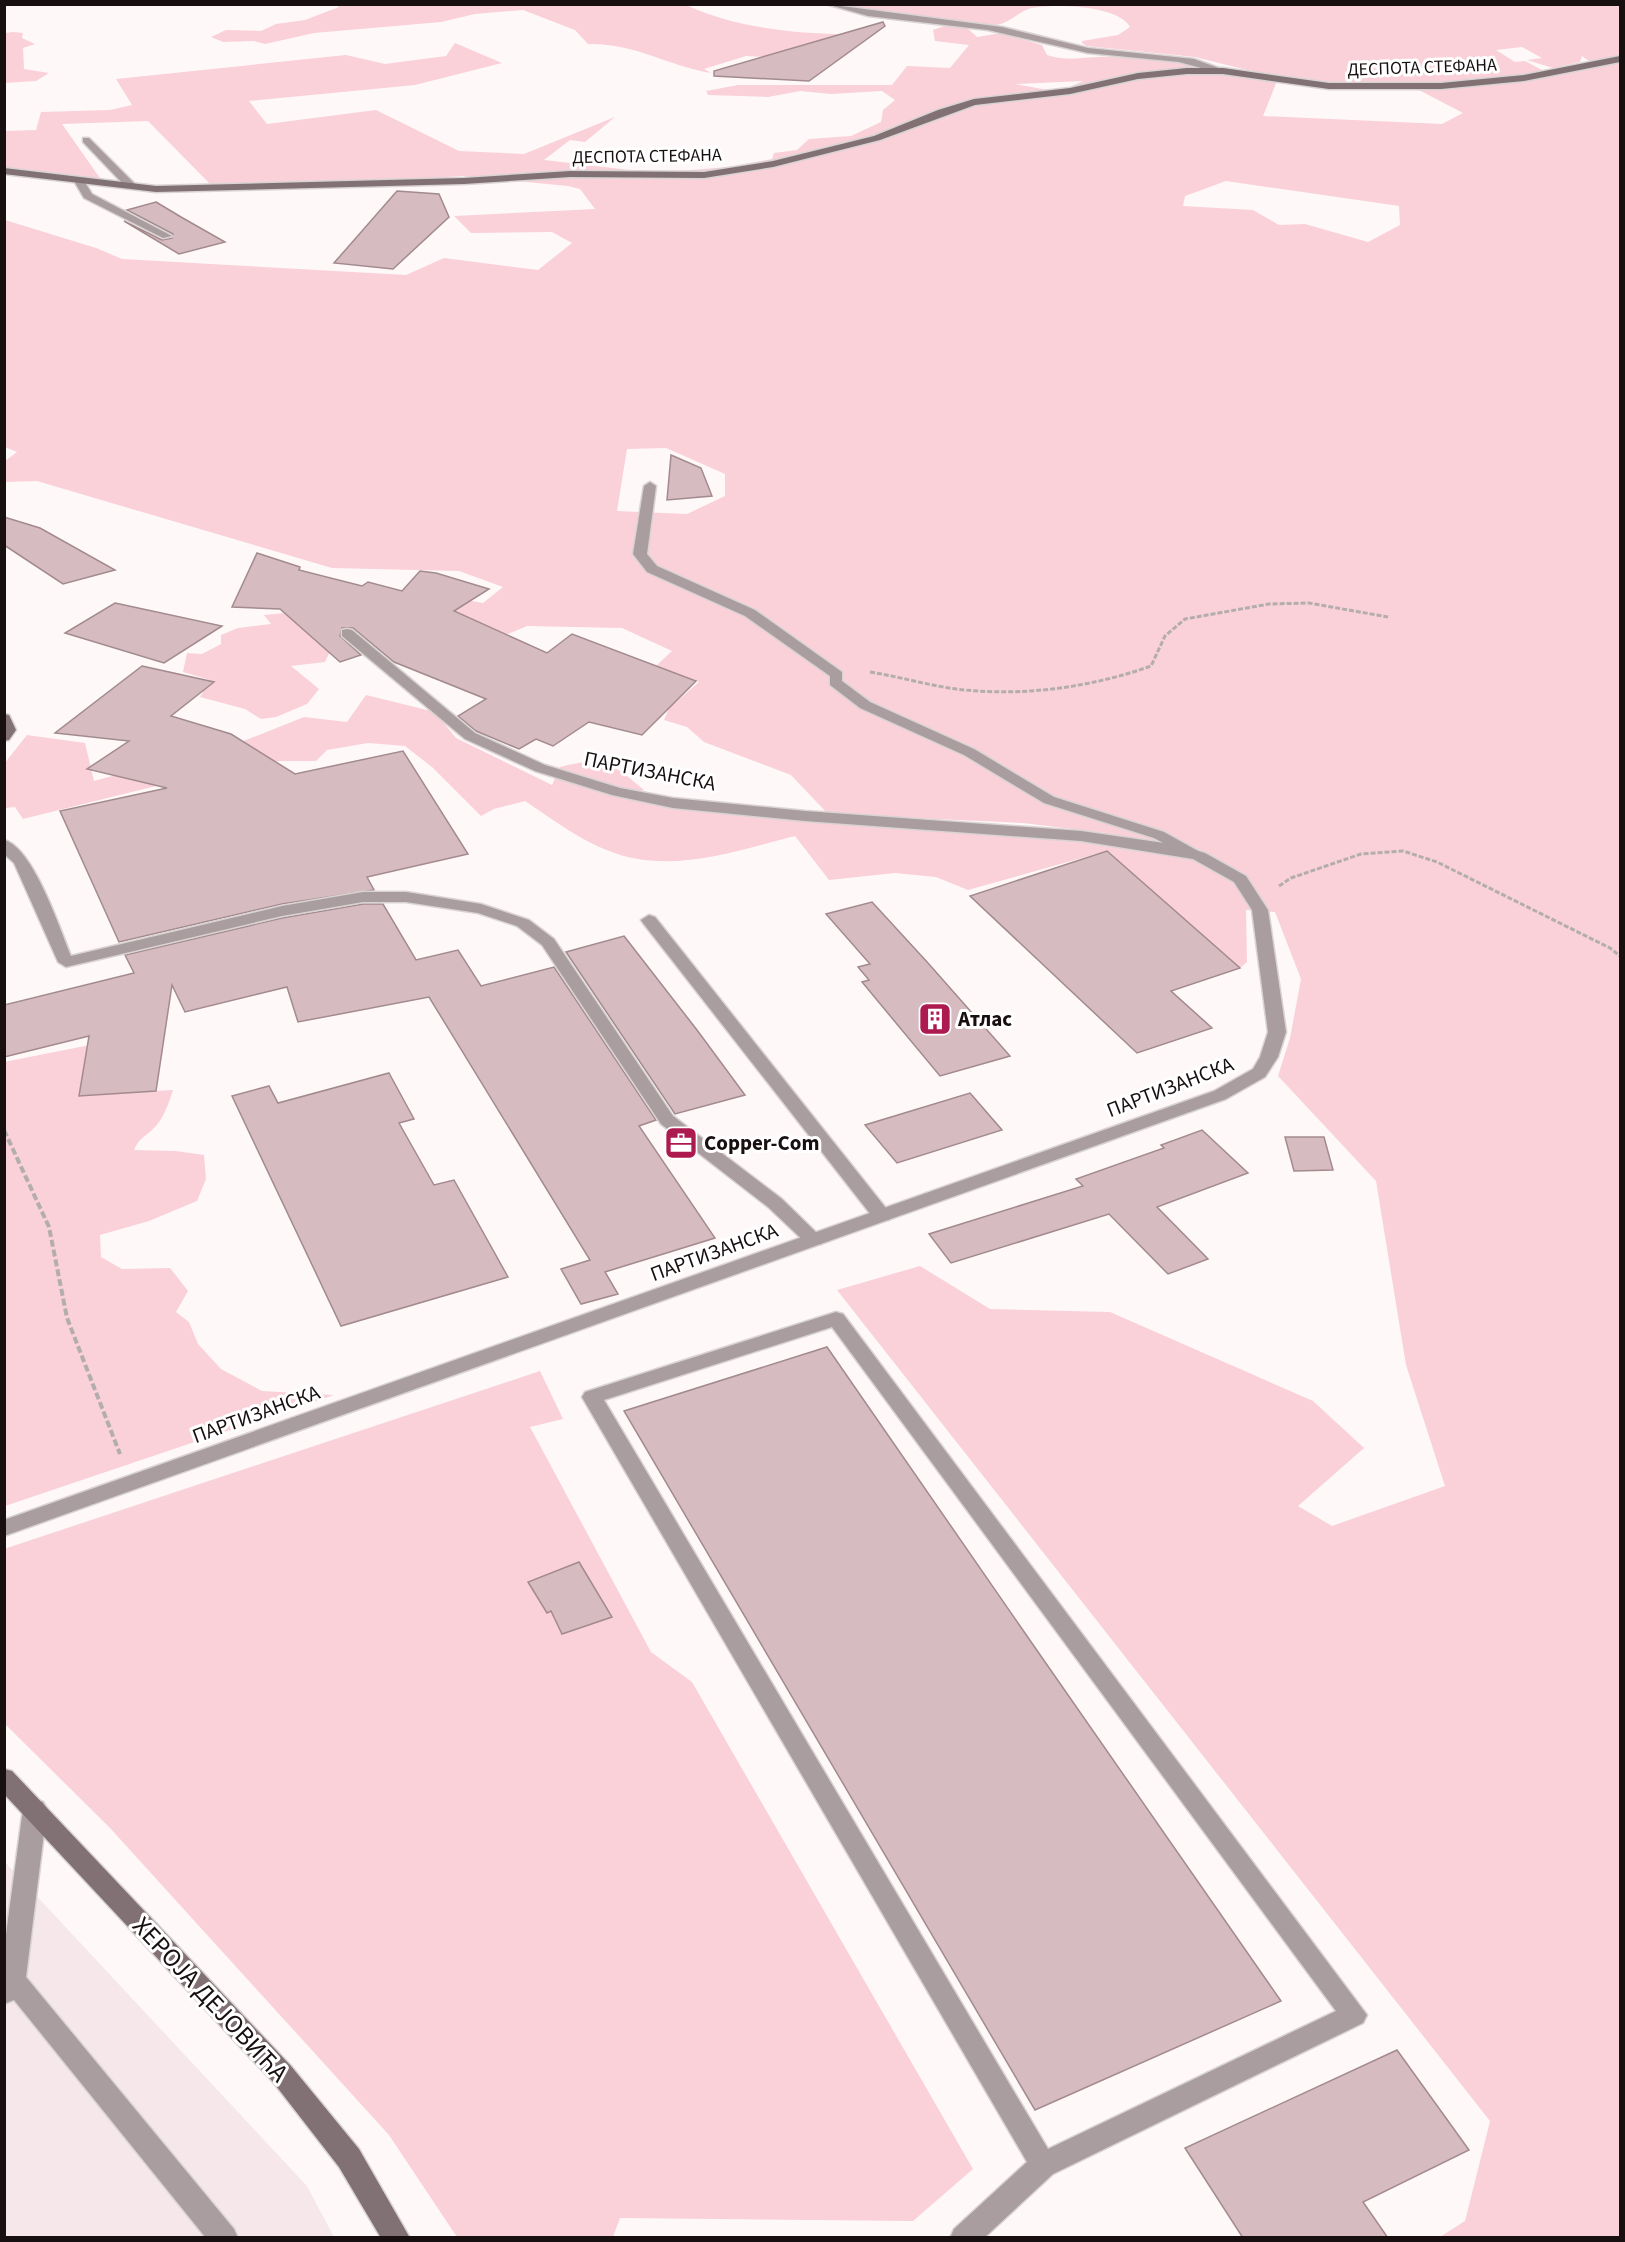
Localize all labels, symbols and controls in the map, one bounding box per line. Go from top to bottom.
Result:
street label: ДЕСПОТА СТЕФАНА [1347,52,1497,83]
street label: ДЕСПОТА СТЕФАНА [572,143,722,170]
street label: ПАРТИЗАНСКА [582,744,719,799]
building icon: Атлас [917,1001,953,1037]
place label: Атлас [957,1004,1012,1034]
street label: ПАРТИЗАНСКА [1102,1049,1238,1125]
office icon: Copper-Com [663,1125,699,1161]
place label: Copper-Com [704,1128,819,1158]
street label: ПАРТИЗАНСКА [646,1215,782,1289]
street label: ПАРТИЗАНСКА [188,1377,324,1451]
street label: ХЕРОЈА ДЕЈОВИЋА [124,1908,298,2091]

